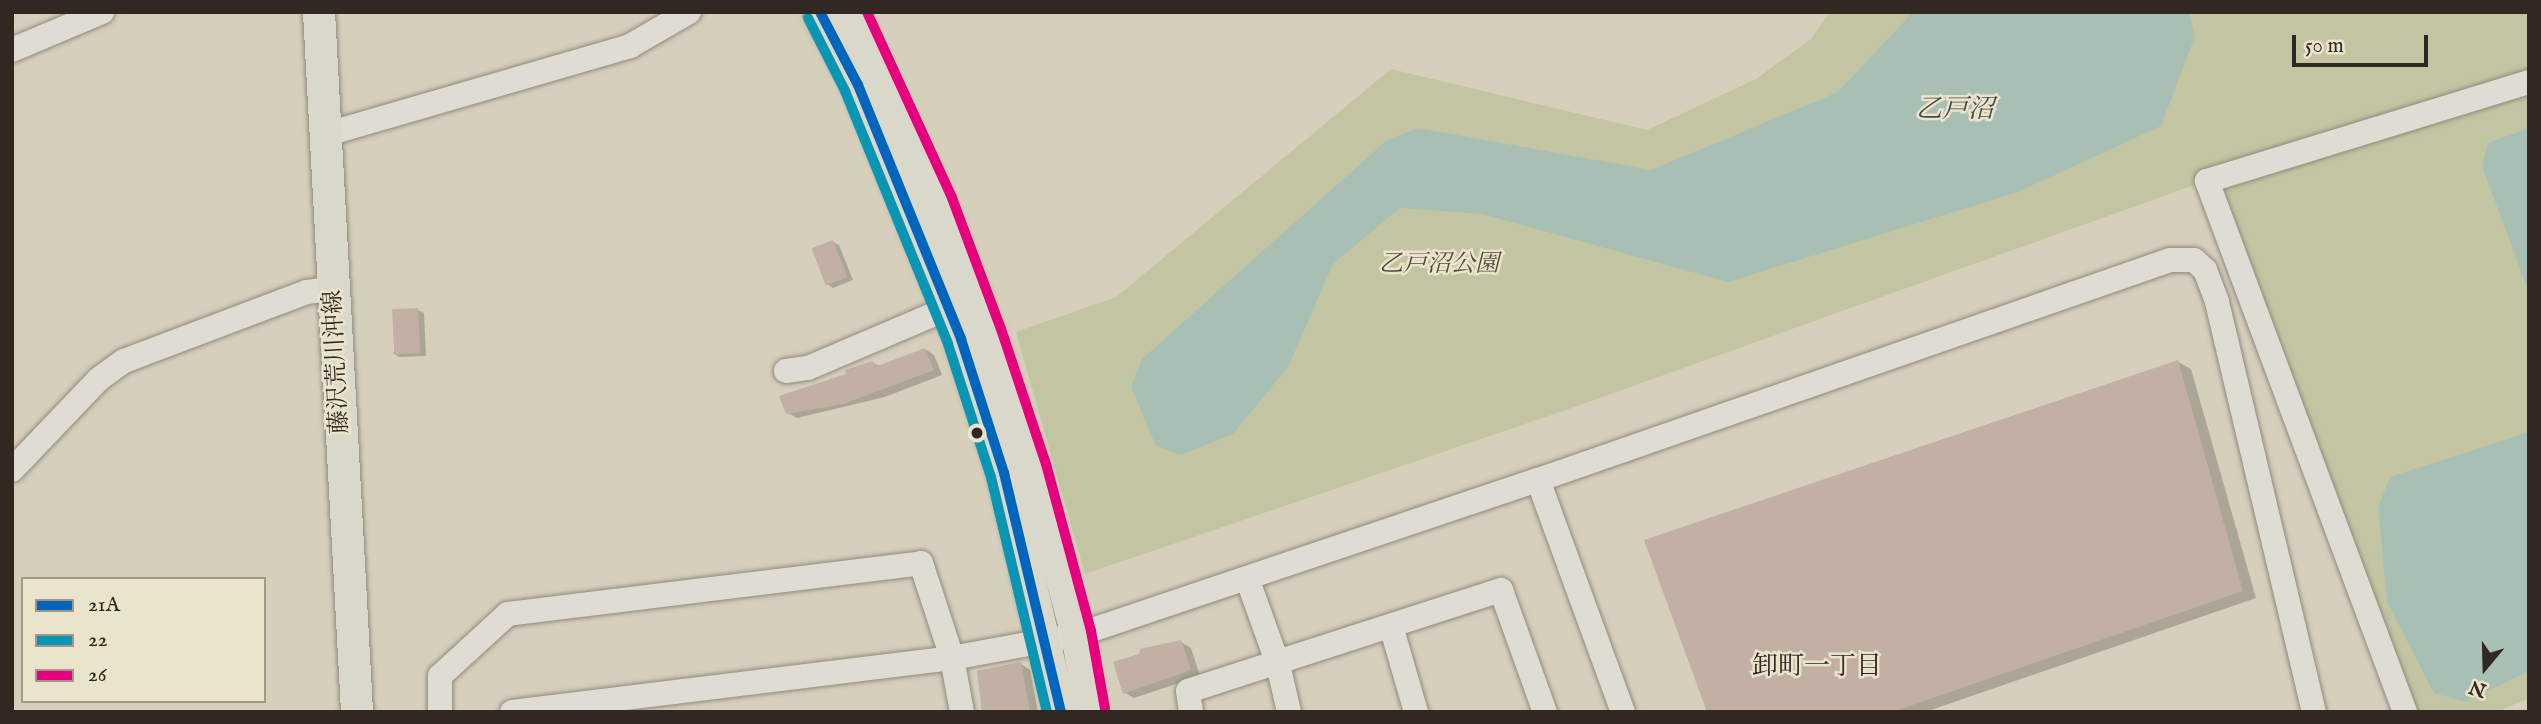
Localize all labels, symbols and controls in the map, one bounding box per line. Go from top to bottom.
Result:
scale bar [2296,21,2432,65]
text: 50 m [2305,33,2344,60]
water label: 乙戸沼 [1916,94,1994,126]
park label: 乙戸沼公園 [1379,251,1499,279]
street label: 藤沢荒川沖線 [319,289,355,435]
unlabelled marker [970,426,984,440]
legend [21,577,266,703]
text: 21A [88,592,120,619]
text: 22 [88,627,108,654]
north arrow [2450,633,2520,703]
district label: 卸町一丁目 [1752,651,1882,683]
text: 26 [88,662,107,689]
text: N [2466,674,2490,702]

